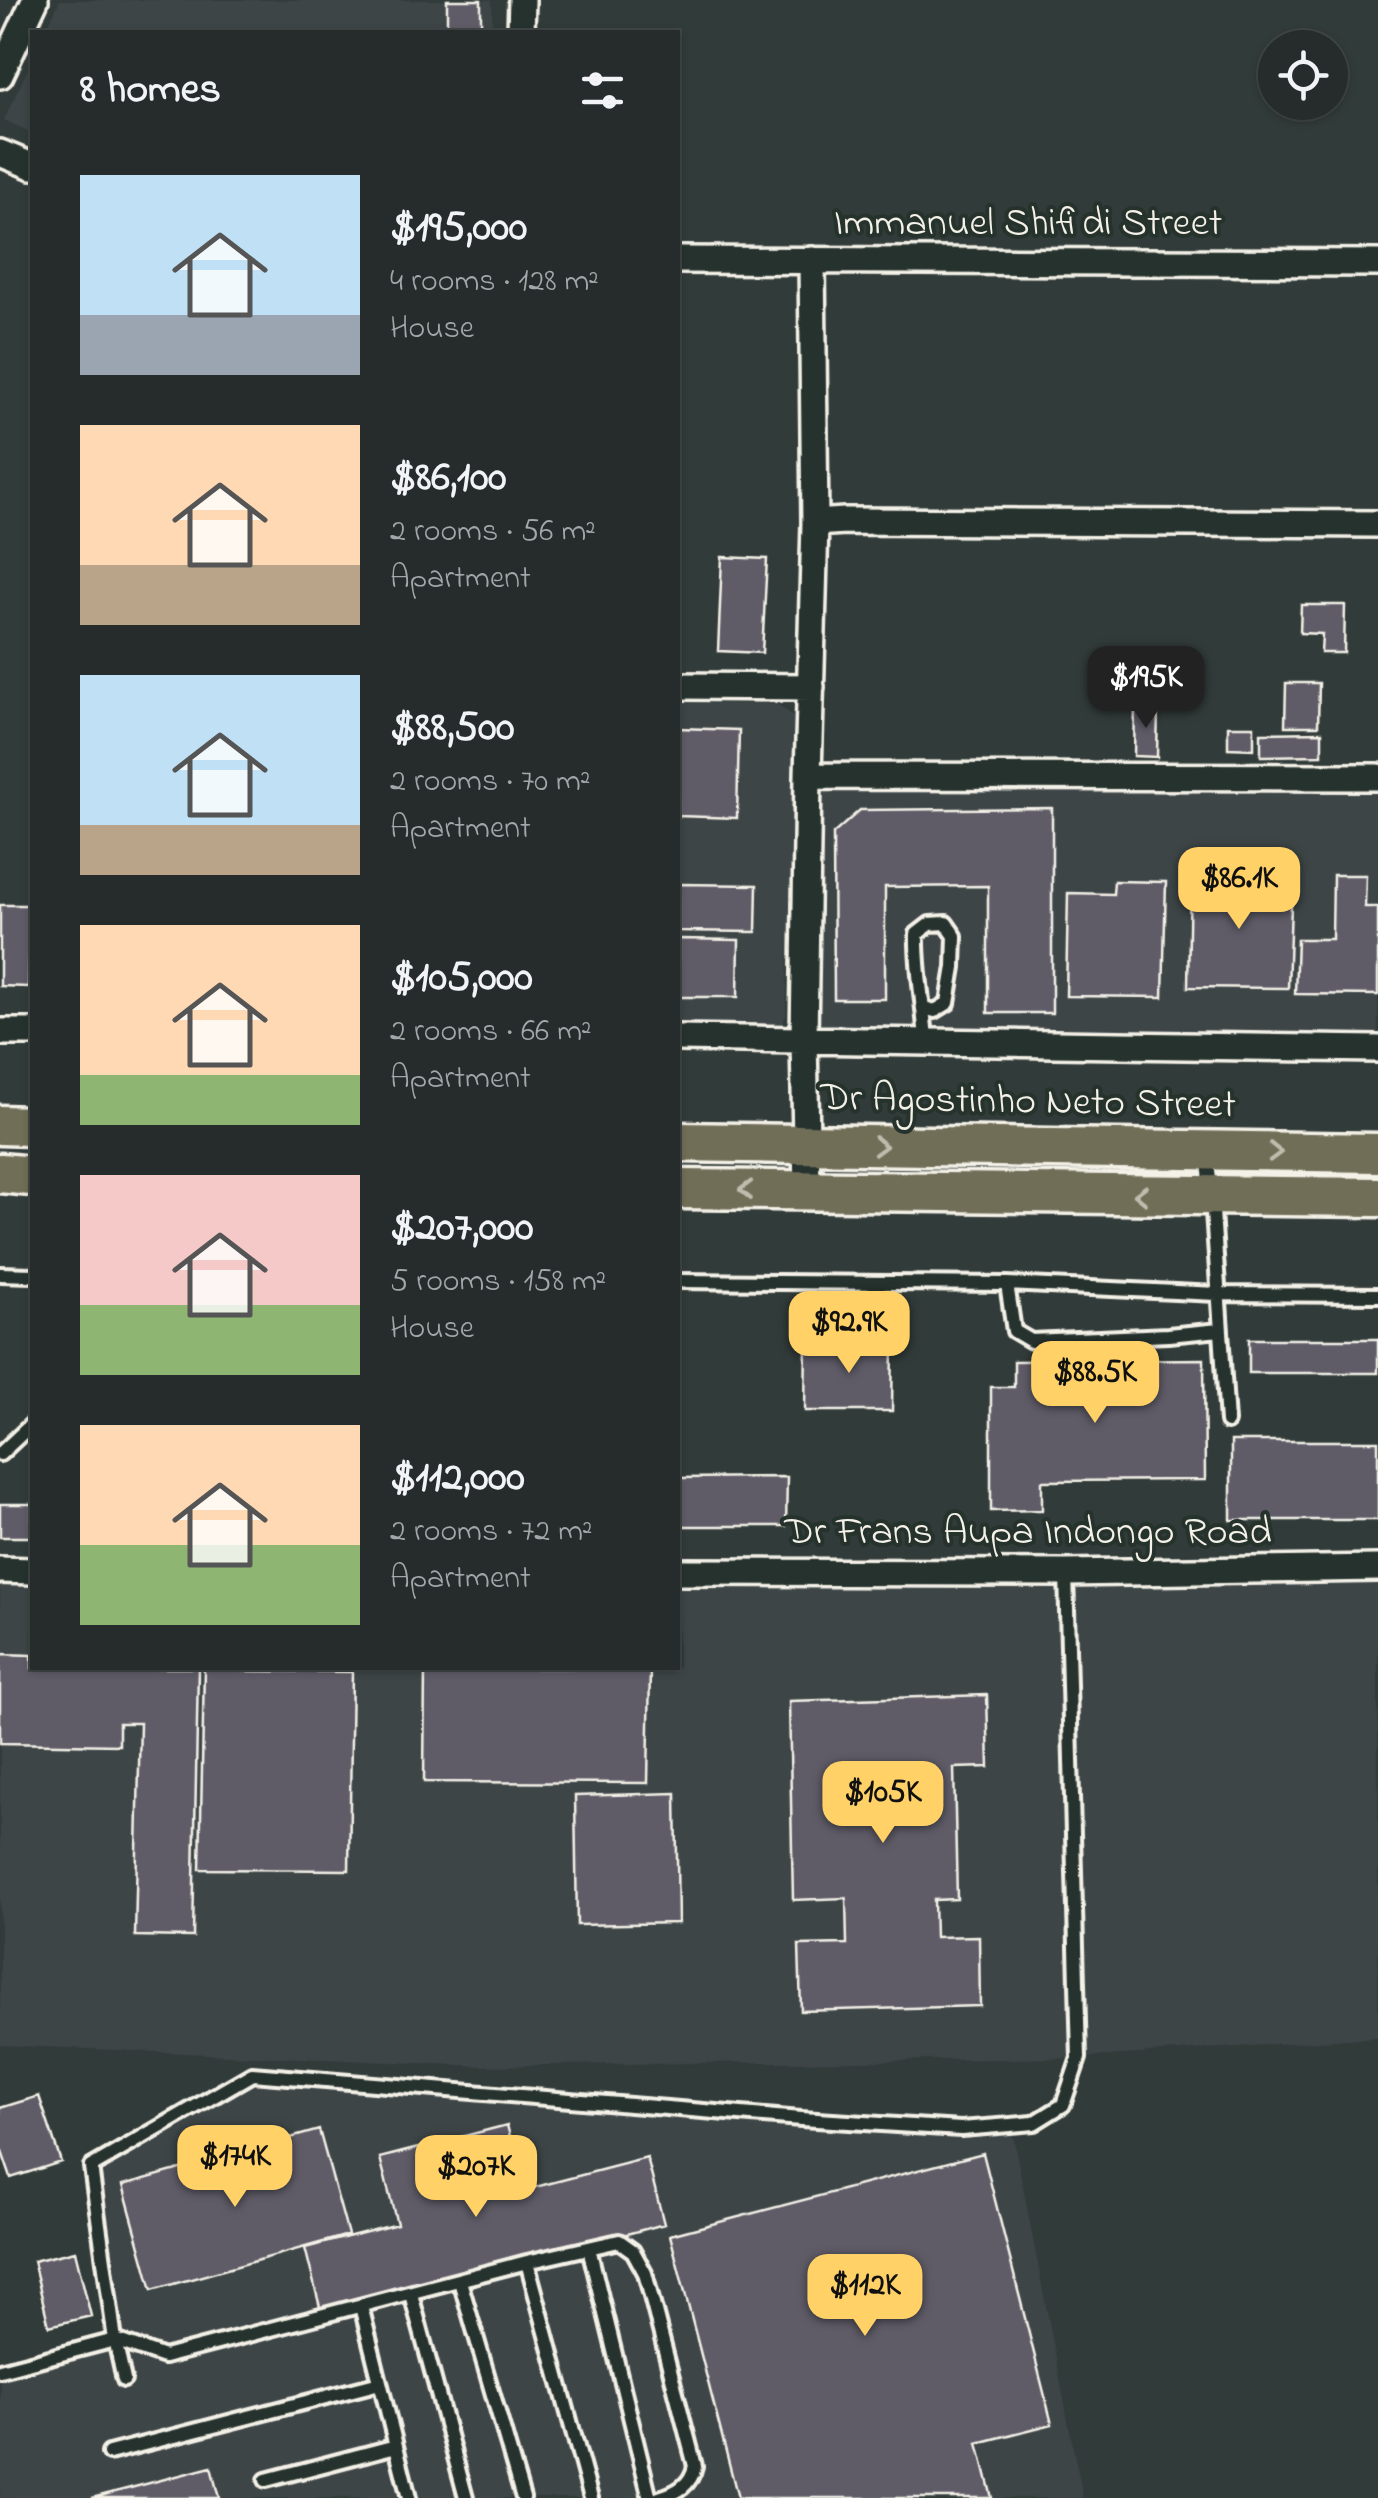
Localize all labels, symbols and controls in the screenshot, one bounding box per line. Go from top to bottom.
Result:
map controls [1258,30,1348,120]
button: locate [1258,30,1348,120]
text: 8 homes [80,60,221,121]
icon: filters [575,63,630,118]
street label: Immanuel Shifidi Street [834,195,1222,254]
text: $195,000 [390,198,527,259]
icon: home [160,215,280,335]
text: 4 rooms · 128 m² [390,259,599,306]
text: House [390,306,474,353]
text: $86,100 [390,448,507,509]
icon: home [160,465,280,585]
text: 2 rooms · 56 m² [390,509,596,556]
text: Apartment [390,556,531,603]
pin: $195K [1076,646,1216,731]
text: $195K [1110,655,1183,702]
text: $88,500 [390,698,514,759]
icon: home [160,715,280,835]
text: 2 rooms · 70 m² [390,759,590,806]
text: Apartment [390,806,531,853]
pin: $86.1K [1158,847,1320,932]
text: $86.1K [1200,856,1278,903]
text: $105,000 [390,948,533,1009]
icon: home [160,965,280,1085]
text: 2 rooms · 66 m² [390,1009,592,1056]
text: Apartment [390,1056,531,1103]
street label: Dr Agostinho Neto Street [819,1070,1236,1136]
one-way arrow [872,1136,888,1157]
one-way arrow [1268,1141,1283,1163]
one-way arrow [737,1180,753,1201]
one-way arrow [1132,1184,1148,1206]
text: $207,000 [390,1198,533,1259]
icon: home [160,1215,280,1335]
text: 5 rooms · 158 m² [390,1259,606,1306]
pin: $92.9K [768,1291,930,1376]
text: $92.9K [811,1300,887,1347]
text: House [390,1306,474,1353]
pin: $88.5K [1014,1341,1176,1426]
text: $88.5K [1053,1350,1137,1397]
text: $112,000 [390,1448,525,1509]
icon: home [160,1465,280,1585]
street label: Dr Frans Aupa Indongo Road [783,1504,1272,1563]
text: 2 rooms · 72 m² [390,1509,592,1556]
text: Apartment [390,1556,531,1603]
pin: $105K [813,1761,953,1846]
text: $105K [844,1770,922,1817]
pin: $174K [165,2125,305,2210]
text: $174K [199,2134,271,2181]
pin: $207K [406,2135,546,2220]
text: $207K [437,2144,515,2191]
pin: $112K [795,2254,935,2339]
text: $112K [829,2263,901,2310]

